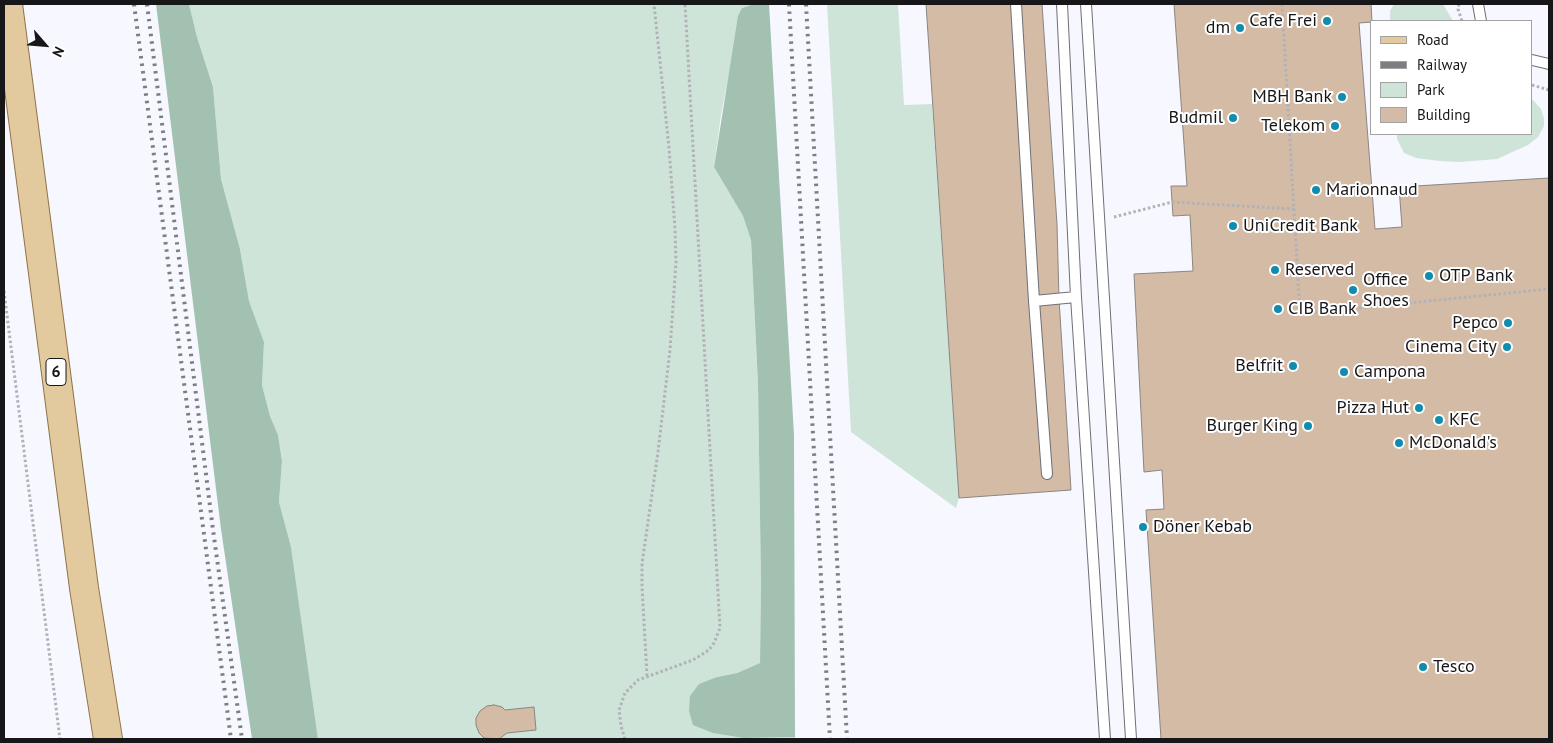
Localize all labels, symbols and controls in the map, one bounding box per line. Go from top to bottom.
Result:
place label: Cafe Frei [1249,10,1317,32]
marker: Cafe Frei [1321,15,1333,27]
place label: dm [1206,17,1230,39]
north arrow [20,20,70,70]
legend [1370,20,1533,135]
marker: dm [1234,22,1246,34]
text: Road [1417,30,1449,49]
text: N [48,44,68,60]
text: Railway [1417,55,1467,74]
text: Park [1417,80,1445,99]
place label: MBH Bank [1252,86,1332,108]
marker: MBH Bank [1336,91,1348,103]
text: Building [1417,105,1471,124]
place label: Budmil [1168,107,1223,129]
marker: Budmil [1227,112,1239,124]
place label: Telekom [1261,115,1325,137]
marker: Telekom [1329,120,1341,132]
place label: Marionnaud [1326,179,1418,201]
marker: Marionnaud [1310,184,1322,196]
place label: UniCredit Bank [1243,215,1358,237]
marker: UniCredit Bank [1227,220,1239,232]
place label: Reserved [1285,259,1354,281]
marker: Reserved [1269,264,1281,276]
place label: OTP Bank [1439,265,1513,287]
place label: Office Shoes [1363,269,1409,312]
marker: OTP Bank [1423,270,1435,282]
marker: Office Shoes [1347,284,1359,296]
place label: CIB Bank [1288,298,1357,320]
marker: CIB Bank [1272,303,1284,315]
place label: Pepco [1452,312,1498,334]
marker: Pepco [1502,317,1514,329]
place label: Cinema City [1405,336,1497,358]
marker: Cinema City [1501,341,1513,353]
place label: Belfrit [1235,355,1283,377]
road number: 6 [46,358,66,386]
marker: Belfrit [1287,360,1299,372]
place label: Campona [1354,361,1426,383]
marker: Campona [1338,366,1350,378]
place label: Pizza Hut [1336,397,1409,419]
marker: Pizza Hut [1413,402,1425,414]
place label: KFC [1449,409,1480,431]
marker: KFC [1433,414,1445,426]
place label: Burger King [1207,415,1298,437]
marker: Burger King [1302,420,1314,432]
place label: McDonald's [1409,432,1497,454]
marker: McDonald's [1393,437,1405,449]
place label: Döner Kebab [1153,516,1252,538]
marker: Döner Kebab [1137,521,1149,533]
place label: Tesco [1433,656,1475,678]
marker: Tesco [1417,661,1429,673]

